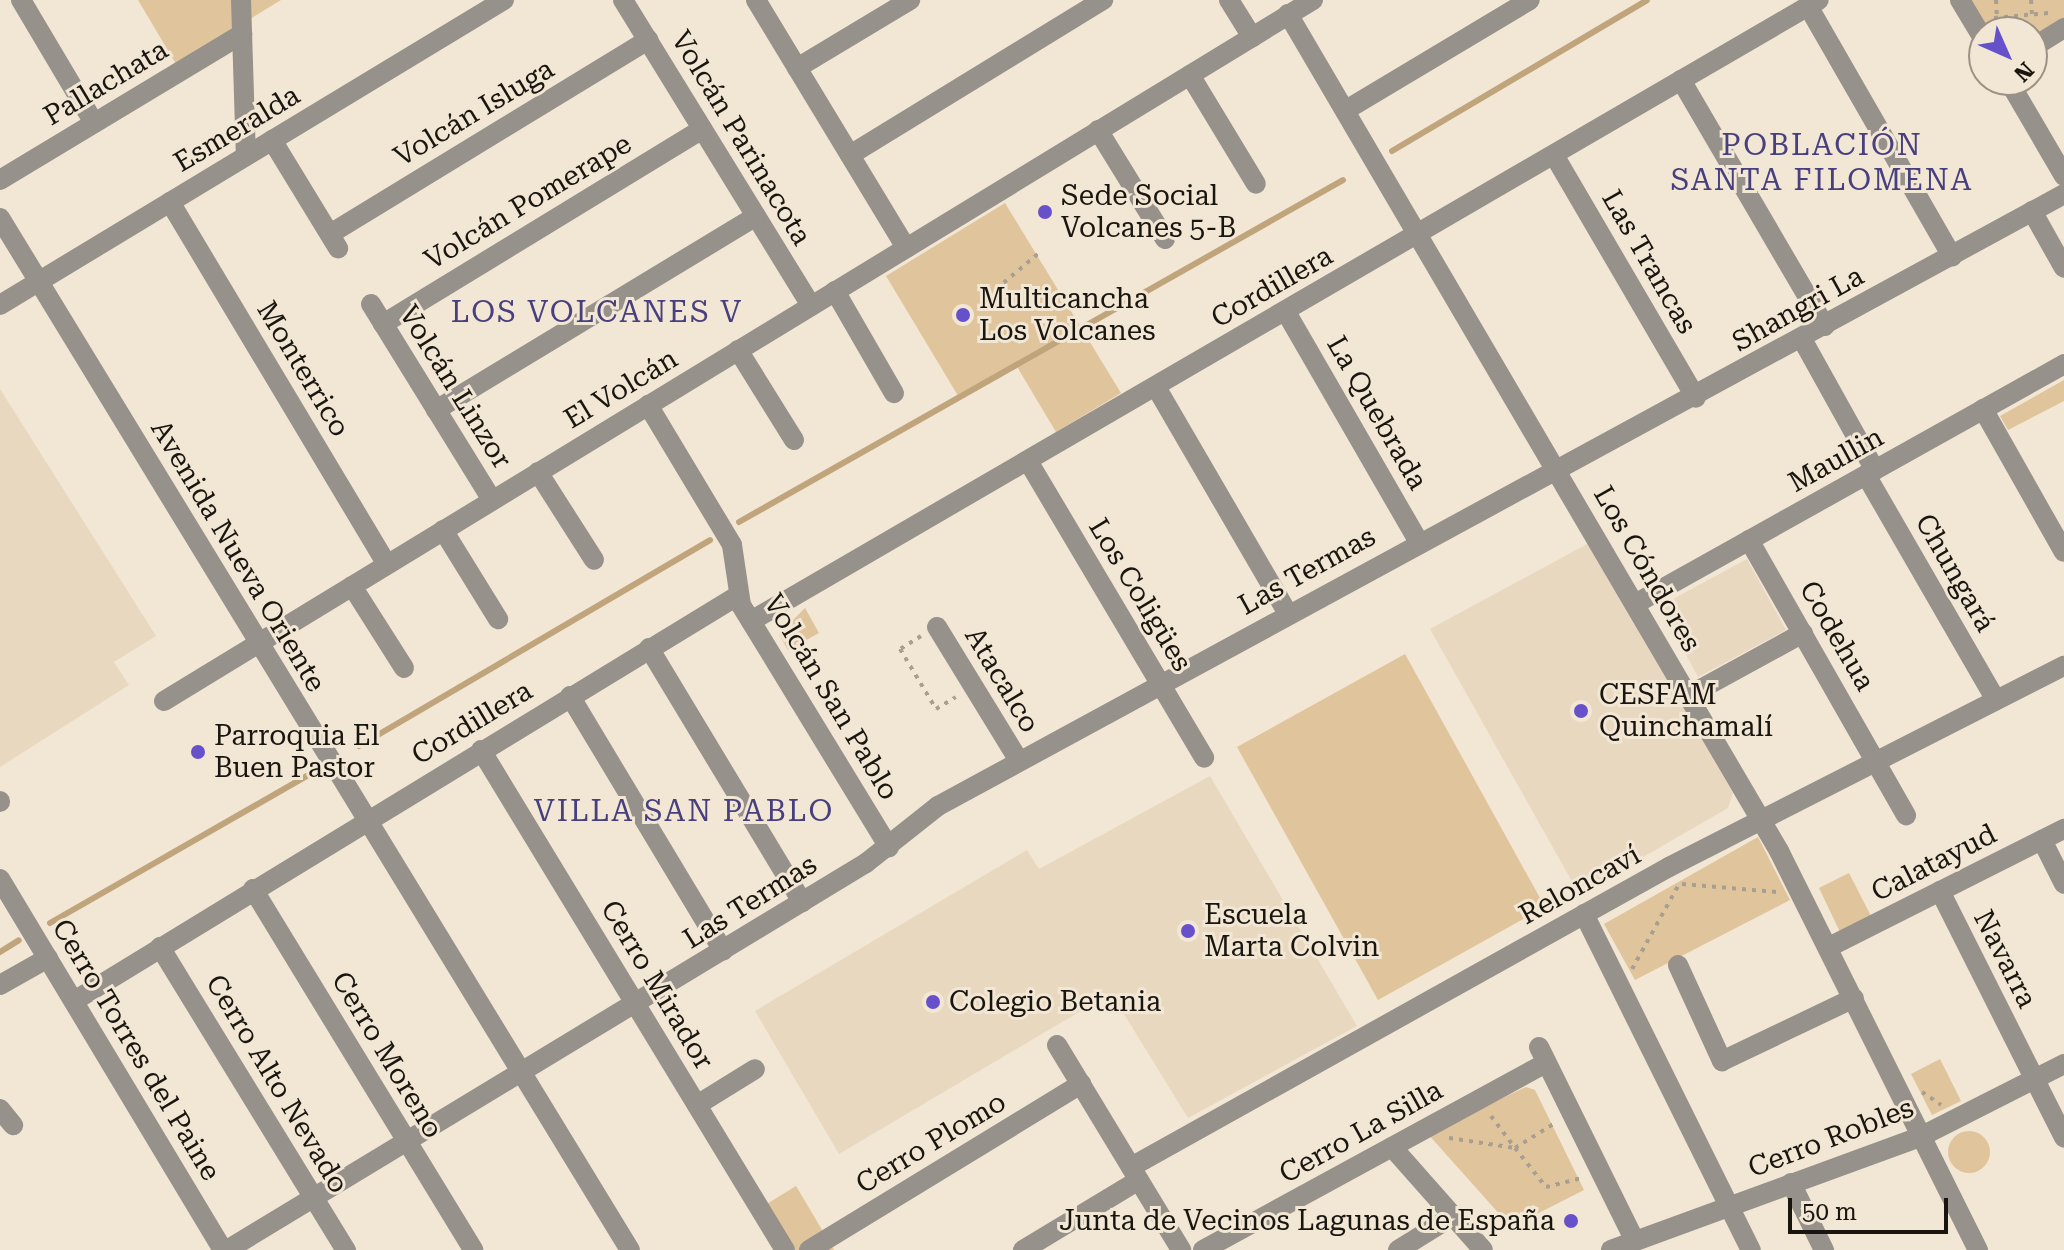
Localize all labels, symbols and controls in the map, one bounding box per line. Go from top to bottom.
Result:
north arrow [1968,16,2048,96]
street label: Volcán Parinacota [664,25,818,251]
street label: Pallachata [38,33,174,133]
street label: Volcán Isluga [388,52,560,174]
text: N [2009,57,2039,87]
street label: Esmeralda [168,78,306,180]
street label: Volcán Pomerape [418,127,638,277]
district label: POBLACIÓN SANTA FILOMENA [1670,127,1974,198]
place label: Sede Social Volcanes 5-B [1061,179,1236,245]
street label: Las Trancas [1594,184,1704,340]
marker: Sede Social Volcanes 5-B [1036,203,1054,221]
street label: Cordillera [1205,239,1339,335]
street label: Shangri La [1726,259,1870,359]
place label: Multicancha Los Volcanes [979,282,1155,348]
district label: LOS VOLCANES V [451,294,743,330]
street label: Monterrico [249,295,357,443]
street label: Volcán Linzor [391,299,519,475]
marker: Multicancha Los Volcanes [954,306,972,324]
street label: La Quebrada [1319,330,1435,496]
street label: El Volcán [558,342,684,436]
street label: Avenida Nueva Oriente [143,414,333,698]
street label: Maullin [1783,420,1889,500]
street label: Los Cóndores [1586,480,1708,658]
street label: Chungará [1908,508,2002,638]
street label: Los Coligües [1081,513,1199,677]
street label: Las Termas [1233,520,1381,622]
street label: Codehua [1792,575,1882,697]
street label: Volcán San Pablo [756,588,906,806]
street label: Atacalco [958,621,1046,739]
street label: Cordillera [406,674,538,772]
place label: CESFAM Quinchamalí [1599,678,1773,744]
marker: CESFAM Quinchamalí [1570,700,1592,722]
place label: Parroquia El Buen Pastor [214,719,379,785]
marker: Parroquia El Buen Pastor [189,743,207,761]
district label: VILLA SAN PABLO [534,793,834,829]
street label: Calatayud [1866,817,2002,909]
street label: Reloncaví [1514,838,1646,932]
street label: Las Termas [677,848,823,956]
street label: Cerro Mirador [593,894,721,1076]
place label: Escuela Marta Colvin [1204,898,1379,964]
street label: Navarra [1966,905,2044,1013]
street label: Cerro Torres del Paine [45,913,227,1187]
marker: Escuela Marta Colvin [1179,922,1197,940]
street label: Cerro Moreno [324,966,450,1144]
street label: Cerro Alto Nevado [199,969,355,1199]
place label: Colegio Betania [949,985,1161,1019]
marker: Colegio Betania [924,993,942,1011]
street label: Cerro La Silla [1274,1073,1448,1191]
street label: Cerro Plomo [850,1085,1012,1201]
street label: Cerro Robles [1744,1091,1918,1185]
scale bar [1792,1182,1952,1232]
text: 50 m [1802,1198,1857,1226]
place label: Junta de Vecinos Lagunas de España [1059,1204,1555,1238]
marker: Junta de Vecinos Lagunas de España [1562,1212,1580,1230]

